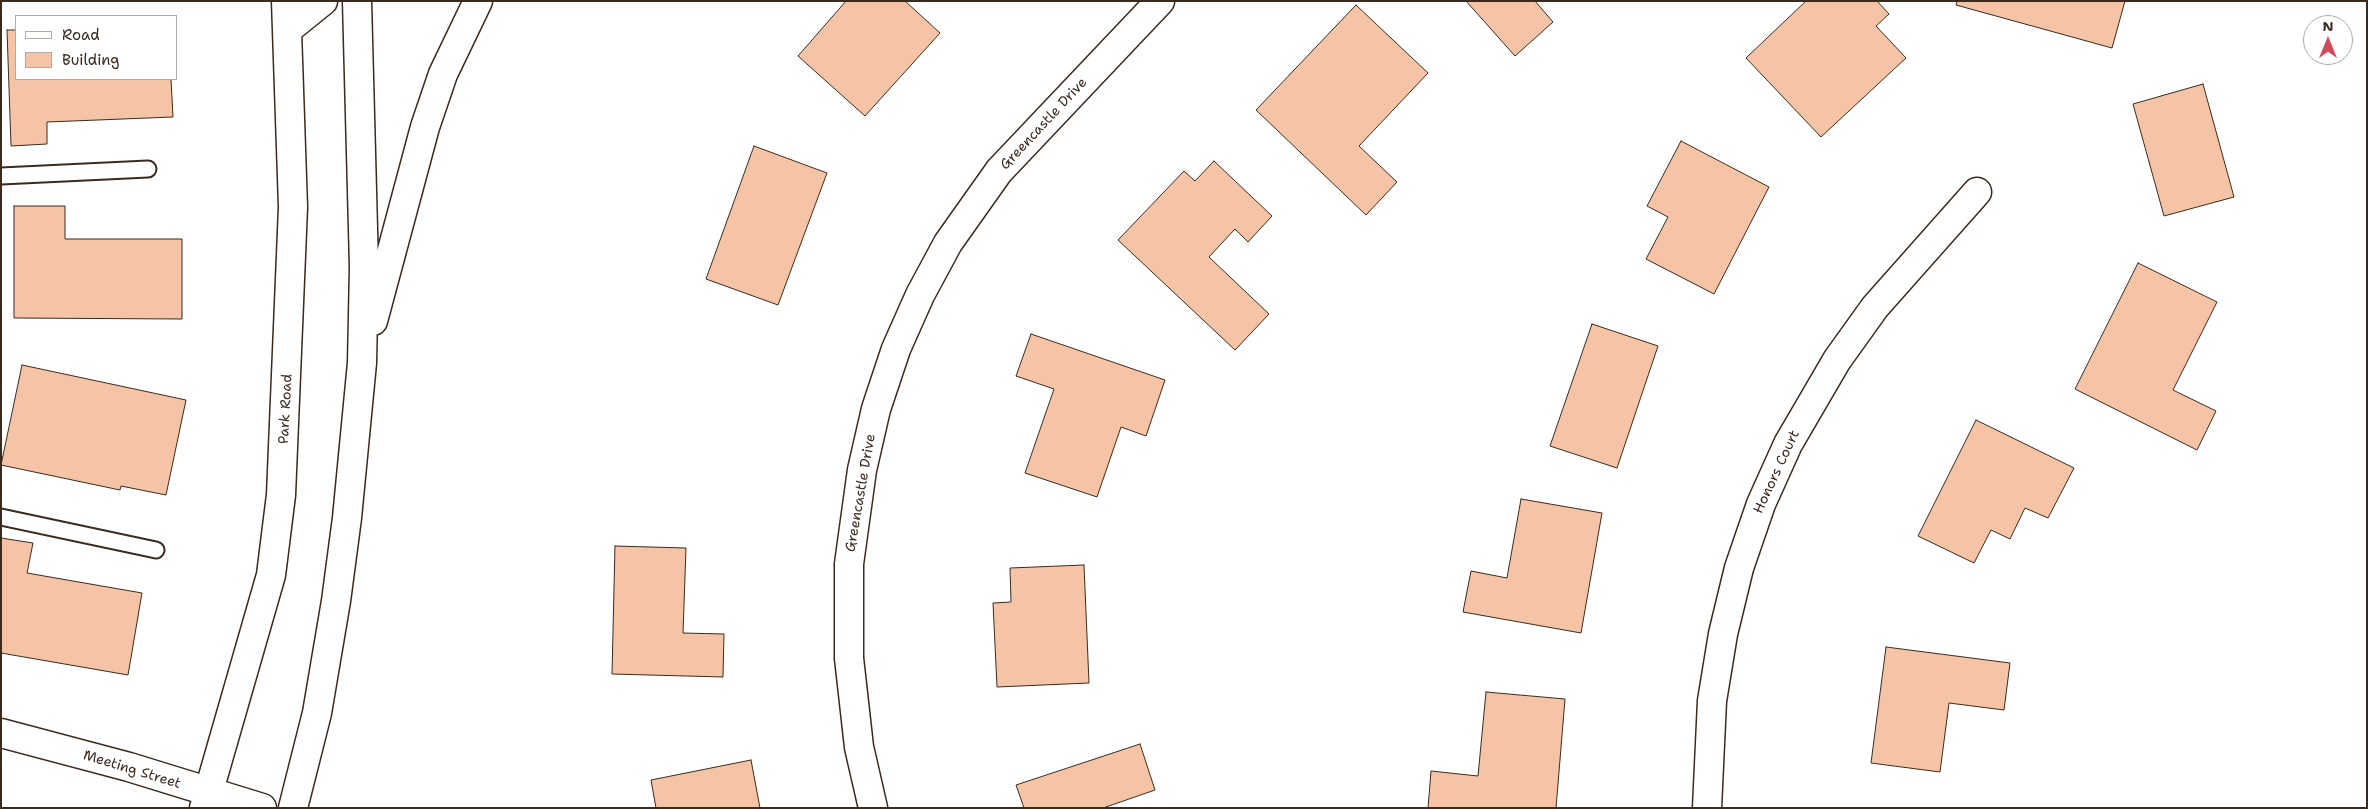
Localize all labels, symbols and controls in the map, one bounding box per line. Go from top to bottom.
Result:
legend [15,15,178,80]
north arrow [2303,15,2353,65]
text: N [2322,17,2334,35]
text: Road [62,25,100,45]
text: Building [62,50,119,70]
street label: Greencastle Drive [997,74,1091,174]
street label: Park Road [276,374,296,444]
street label: Honors Court [1750,428,1804,516]
street label: Greencastle Drive [842,433,880,553]
street label: Meeting Street [81,747,183,793]

